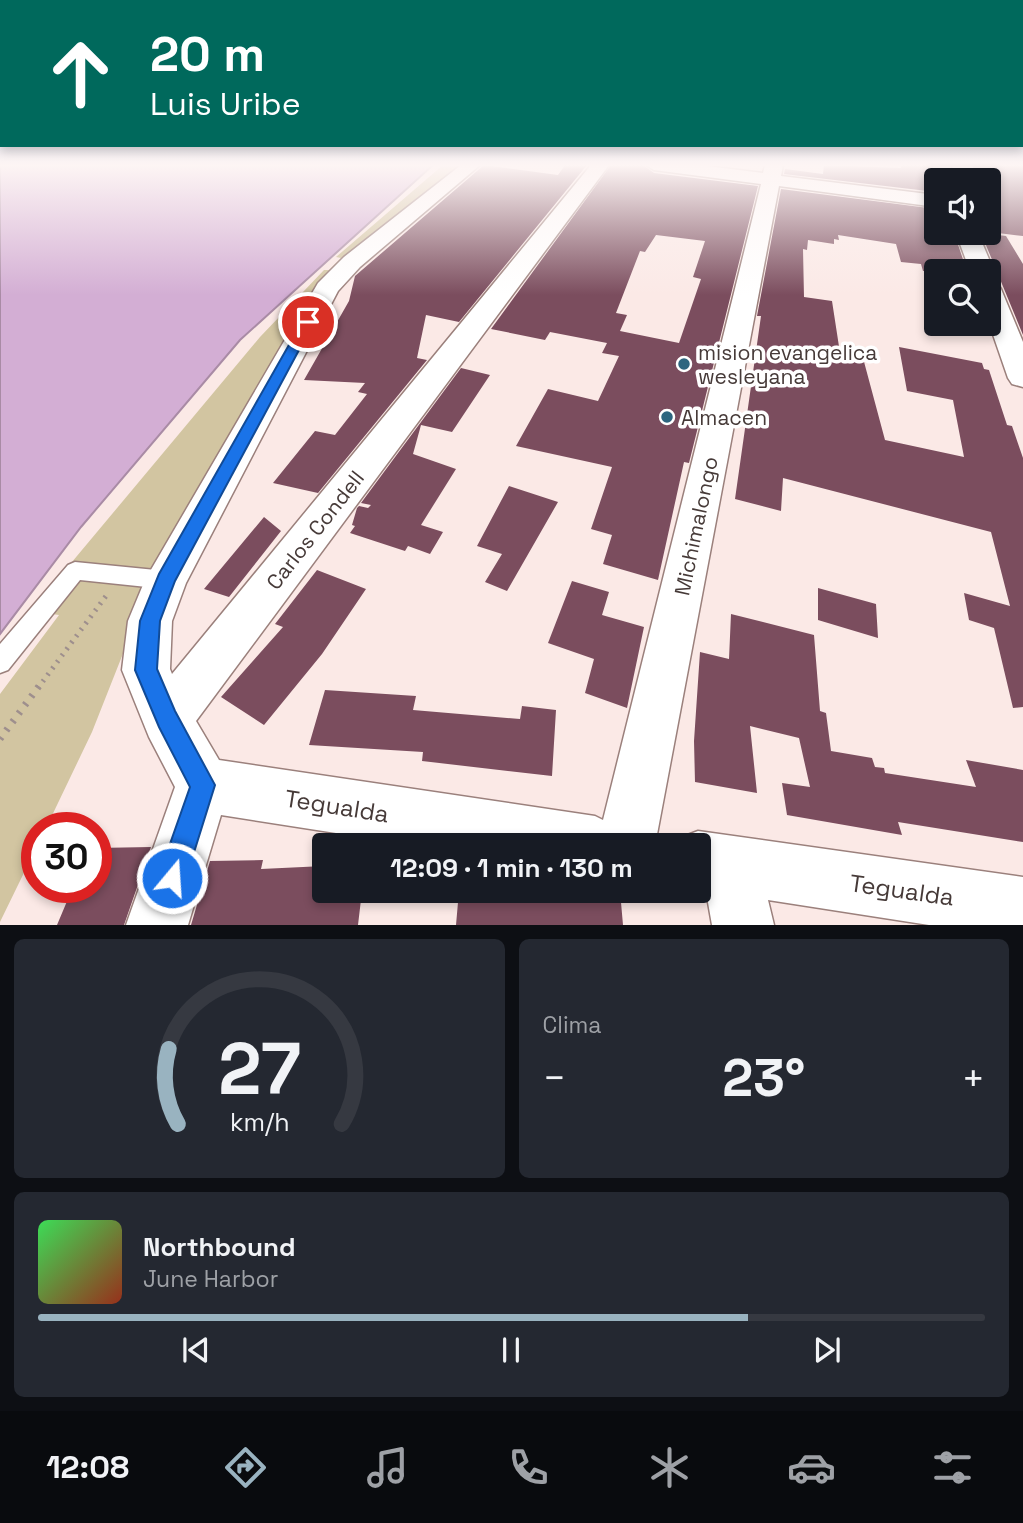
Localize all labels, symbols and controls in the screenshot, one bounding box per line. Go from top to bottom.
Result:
text: 20 m [150,23,265,85]
icon: ahead [35,28,126,119]
text: Luis Uribe [150,84,301,124]
map controls [924,168,1001,336]
button: sound [924,168,1001,245]
button: search [924,259,1001,336]
pin [278,292,338,352]
icon: arrive [289,303,327,341]
place label: mision evangelica wesleyana [698,339,877,390]
marker: mision evangelica wesleyana [676,356,692,372]
place label: Almacen [681,404,767,431]
marker: Almacen [659,409,675,425]
street label: Michimalongo [668,454,724,598]
street label: Carlos Condell [260,465,370,595]
street label: Tegualda [283,782,391,830]
speed limit sign: 30 [21,812,112,903]
position arrow [135,841,209,915]
text: 12:09 · 1 min · 130 m [390,851,633,885]
street label: Tegualda [848,867,956,913]
text: Clima [543,1010,602,1040]
text: 27 [218,1023,301,1116]
text: 23° [722,1045,805,1111]
text: − [543,1054,566,1102]
text: + [961,1054,985,1102]
text: km/h [229,1106,289,1138]
text: Northbound [143,1230,296,1264]
text: June Harbor [143,1264,278,1294]
icon: previous [177,1331,215,1369]
icon: pause [492,1331,530,1369]
icon: next [808,1331,846,1369]
icon: directions [221,1443,270,1492]
icon: music [363,1443,412,1492]
icon: phone [504,1443,553,1492]
icon: climate [645,1443,694,1492]
icon: car [787,1443,836,1492]
icon: filters [928,1443,977,1492]
text: 12:08 [46,1447,129,1487]

